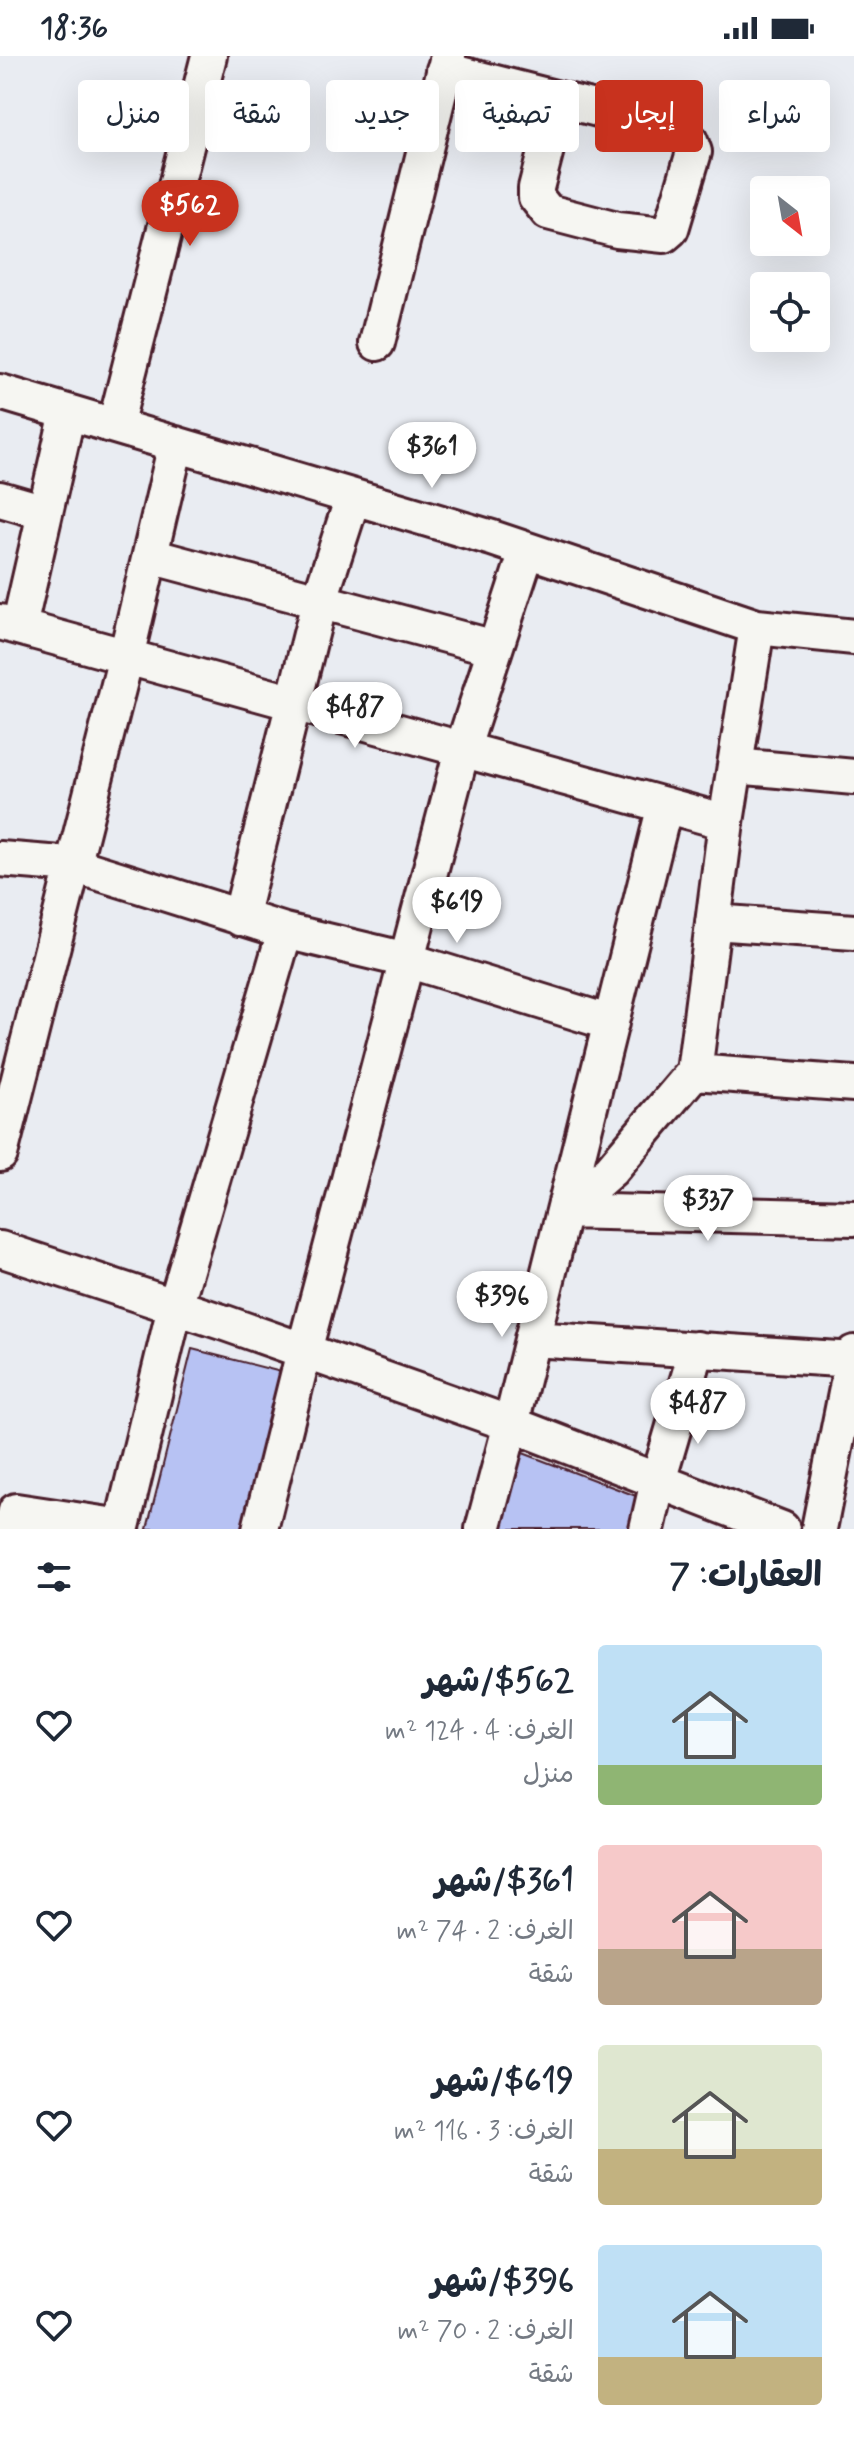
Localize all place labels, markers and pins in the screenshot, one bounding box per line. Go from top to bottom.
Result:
pin: $562 [143,180,237,248]
pin: $361 [385,422,479,490]
pin: $487 [308,682,402,750]
pin: $619 [410,877,504,945]
pin: $337 [661,1175,755,1243]
pin: $396 [455,1271,549,1339]
pin: $487 [651,1378,745,1446]

